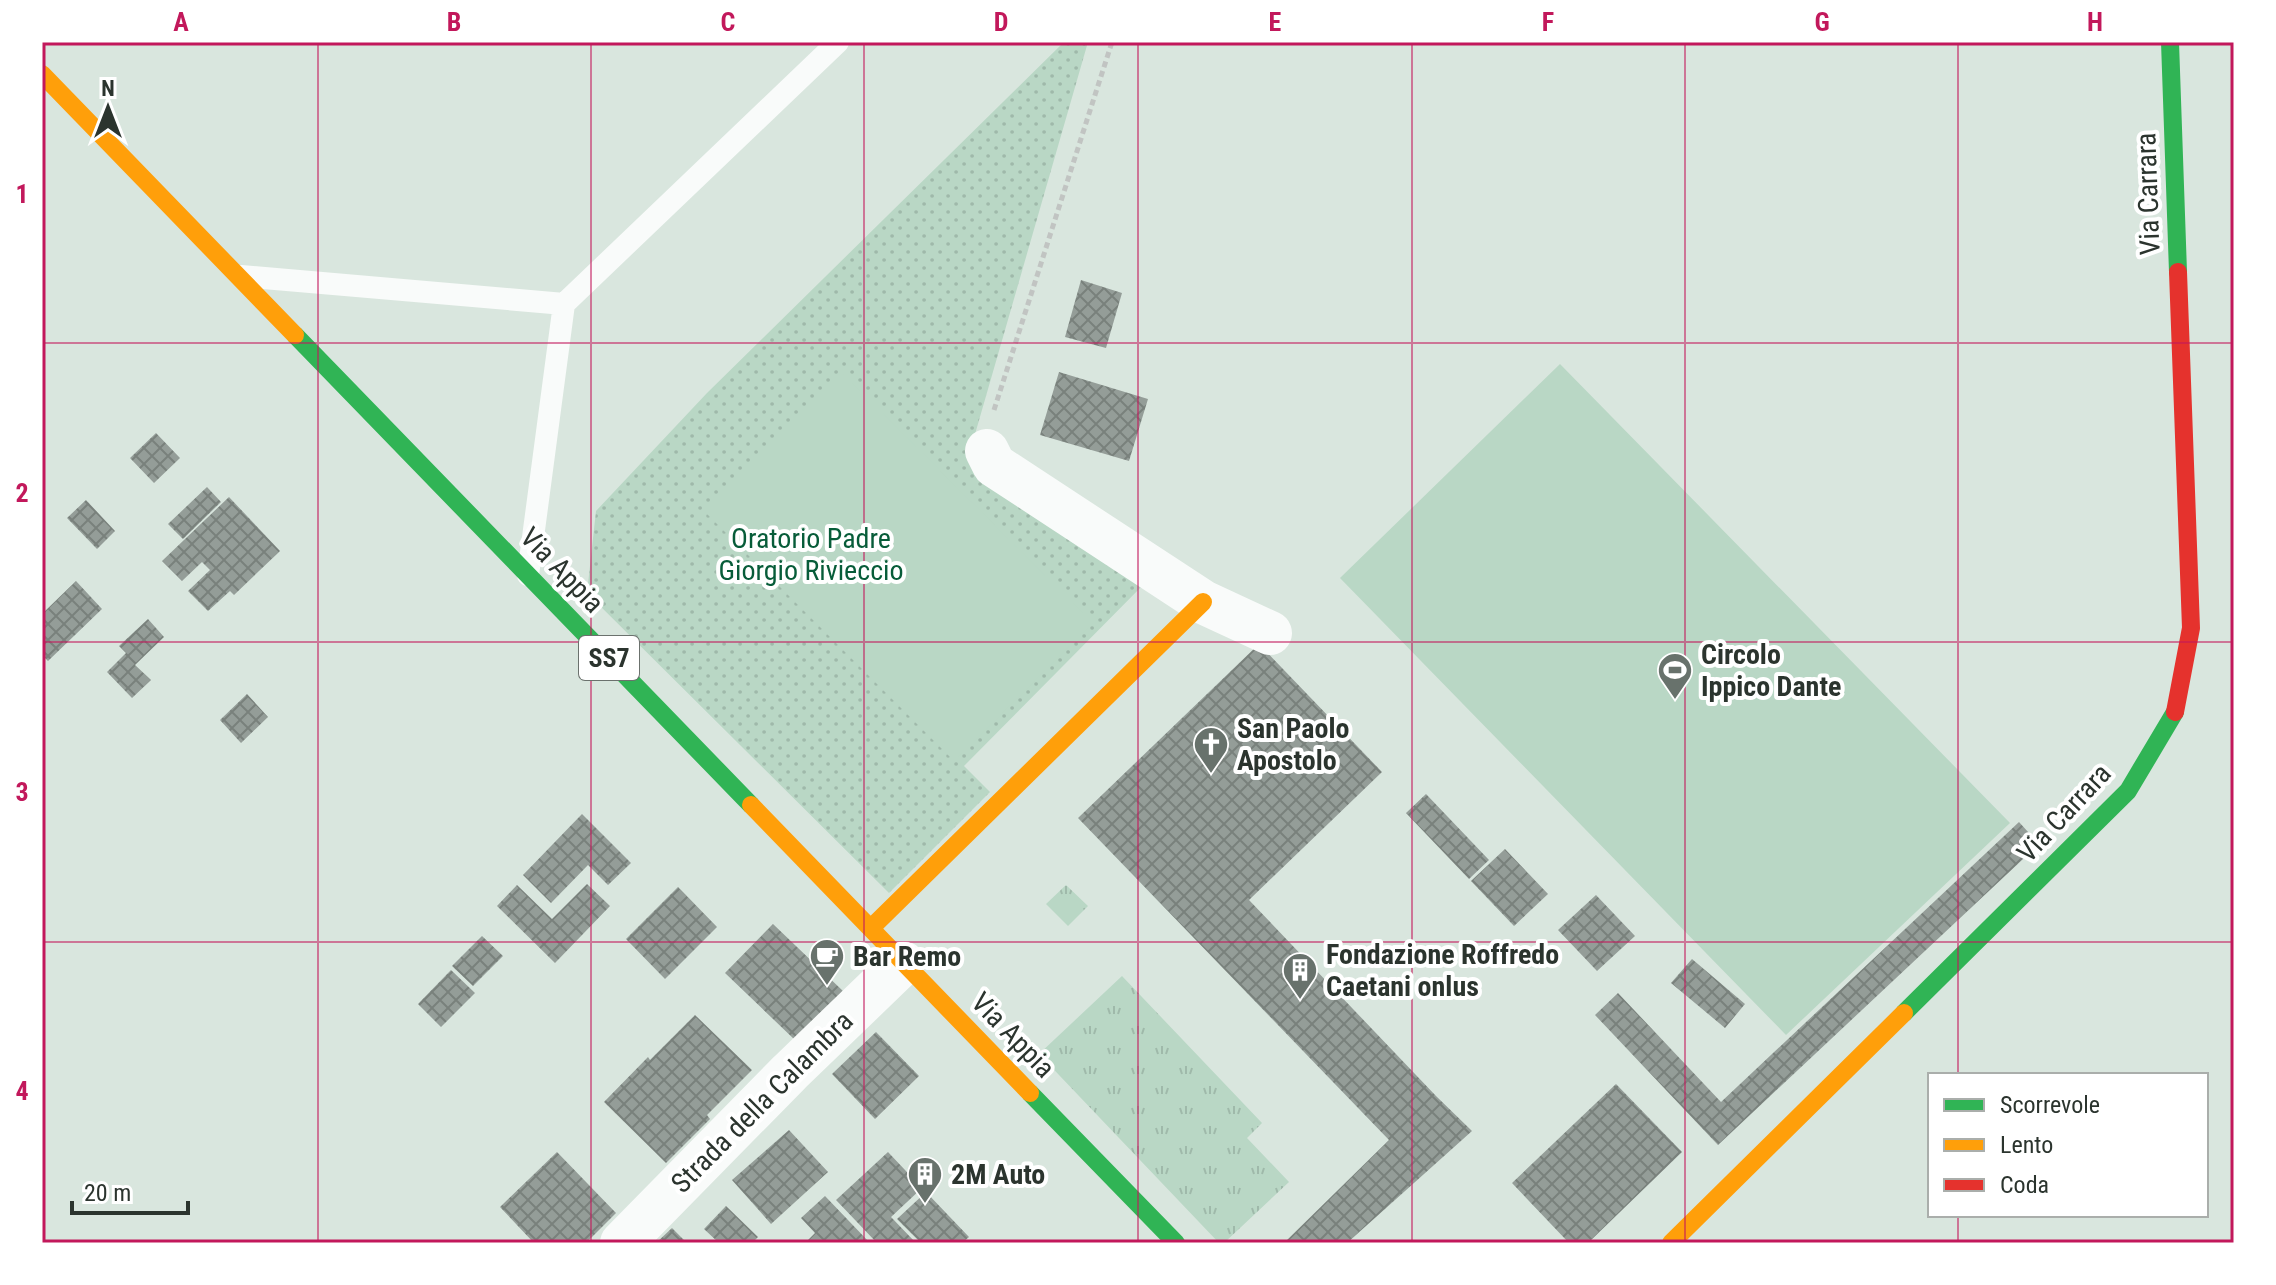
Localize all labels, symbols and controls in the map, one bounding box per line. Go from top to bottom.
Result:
text: A [173,7,189,37]
text: B [447,7,461,37]
text: C [721,7,736,37]
text: D [994,7,1008,37]
text: E [1269,7,1282,37]
text: F [1542,7,1554,37]
text: G [1814,7,1830,37]
text: H [2087,7,2103,37]
north arrow [68,68,148,148]
text: N [101,76,115,101]
street label: Via Carrara [2129,132,2167,256]
text: 1 [15,179,29,209]
text: 2 [15,478,29,508]
street label: Via Appia [513,521,611,619]
park label: Oratorio Padre Giorgio Rivieccio [718,522,904,587]
road number: SS7 [579,636,639,680]
place label: Circolo Ippico Dante [1701,638,1841,703]
sports icon: Circolo Ippico Dante [1656,651,1694,701]
place label: San Paolo Apostolo [1237,712,1349,777]
church icon: San Paolo Apostolo [1192,725,1230,775]
street label: Via Carrara [2010,757,2118,869]
text: 3 [15,777,29,807]
cafe icon: Bar Remo [808,937,846,987]
place label: Fondazione Roffredo Caetani onlus [1326,938,1559,1003]
place label: Bar Remo [853,940,961,973]
building icon: Fondazione Roffredo Caetani onlus [1281,951,1319,1001]
street label: Via Appia [964,986,1062,1084]
street label: Strada della Calambra [664,1004,860,1200]
legend [1928,1073,2208,1217]
text: 4 [15,1076,29,1106]
text: Scorrevole [2000,1091,2100,1119]
text: Lento [2000,1131,2053,1159]
building icon: 2M Auto [906,1155,944,1205]
place label: 2M Auto [951,1158,1045,1191]
scale bar [72,1165,188,1215]
text: Coda [2000,1171,2049,1199]
text: 20 m [84,1179,131,1207]

